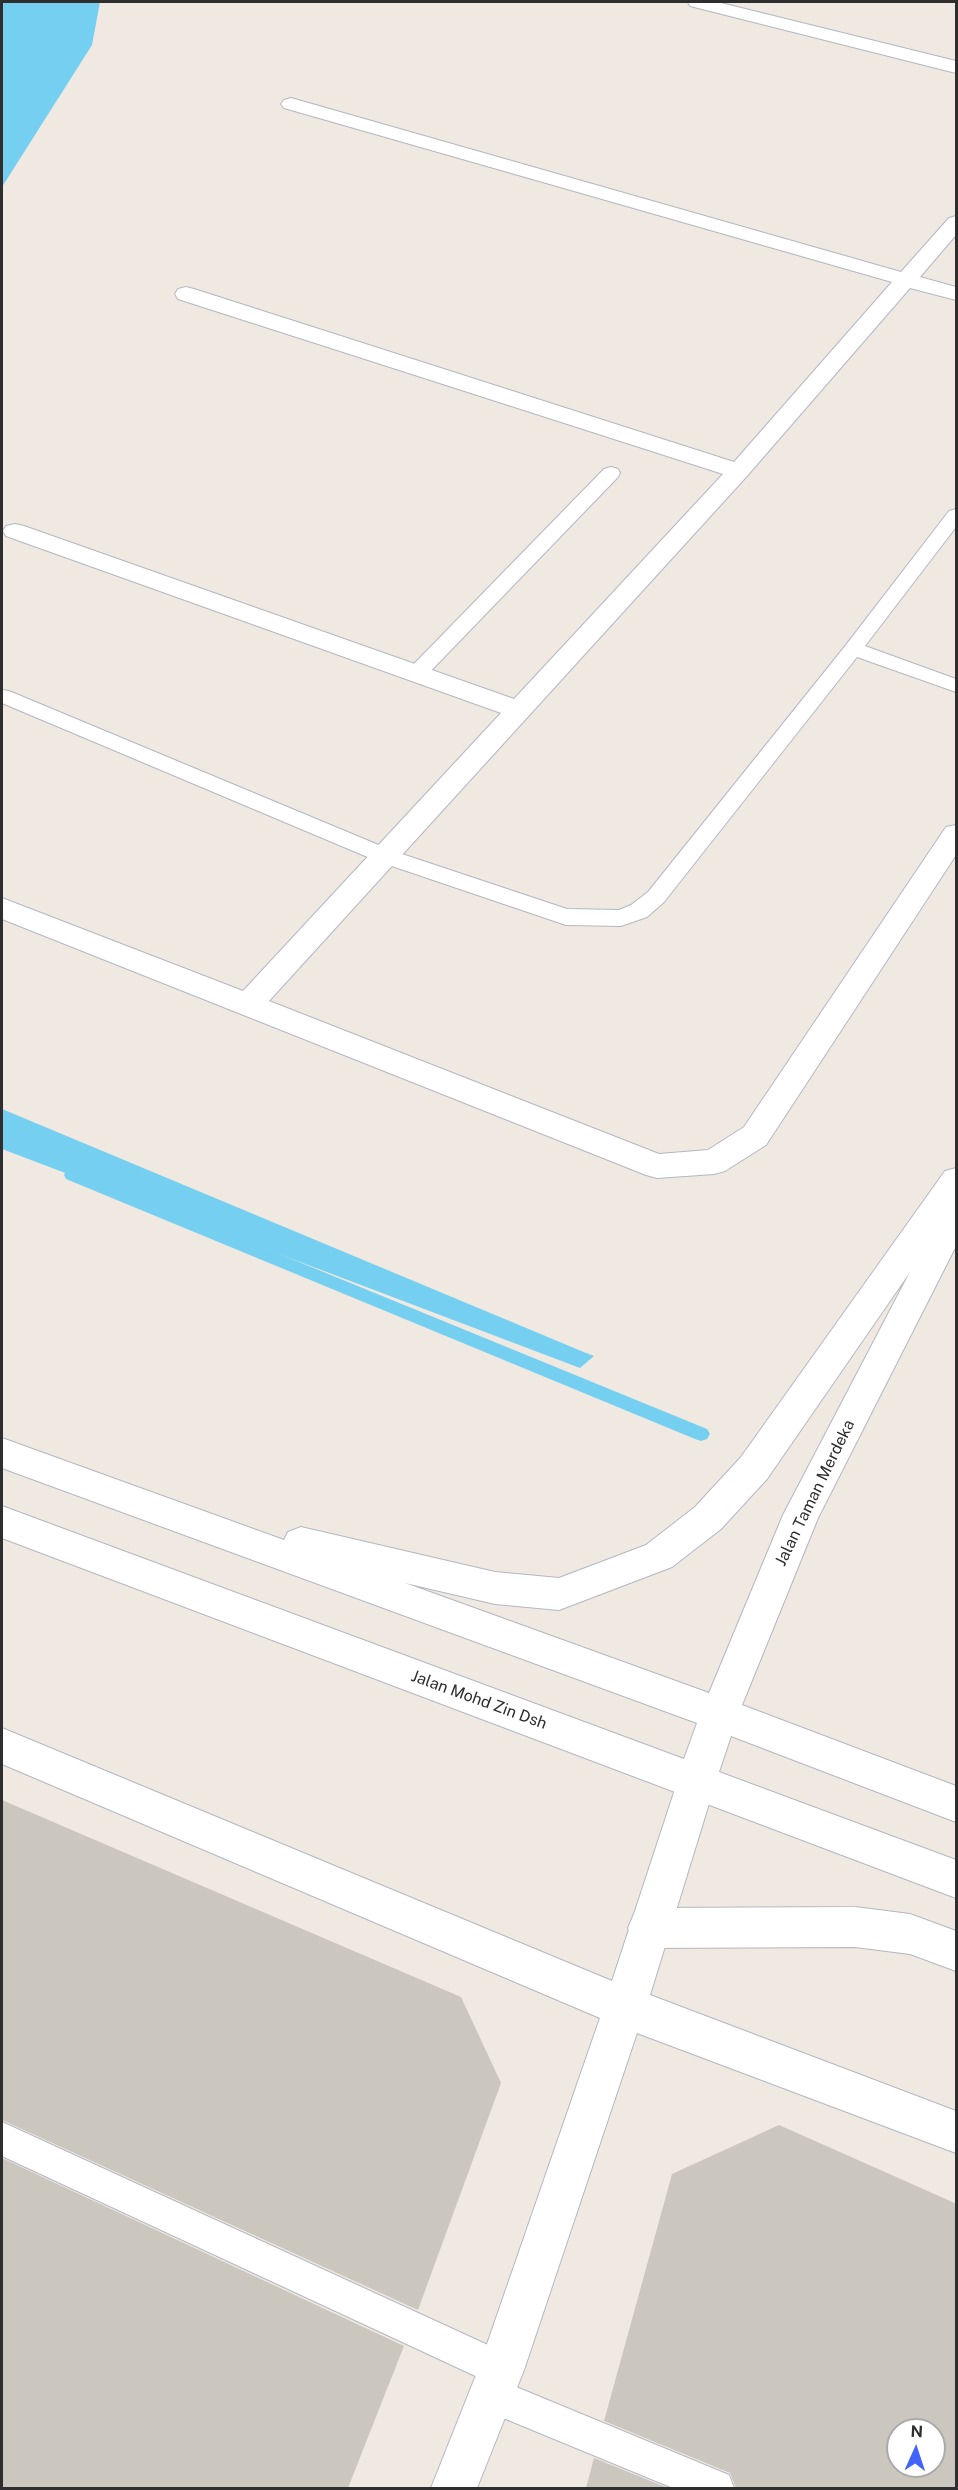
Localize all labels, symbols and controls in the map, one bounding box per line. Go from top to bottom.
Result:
street label: Jalan Taman Merdeka [771,1417,859,1569]
street label: Jalan Mohd Zin Dsh [408,1667,550,1733]
north arrow [886,2418,946,2478]
text: N [910,2422,924,2441]

